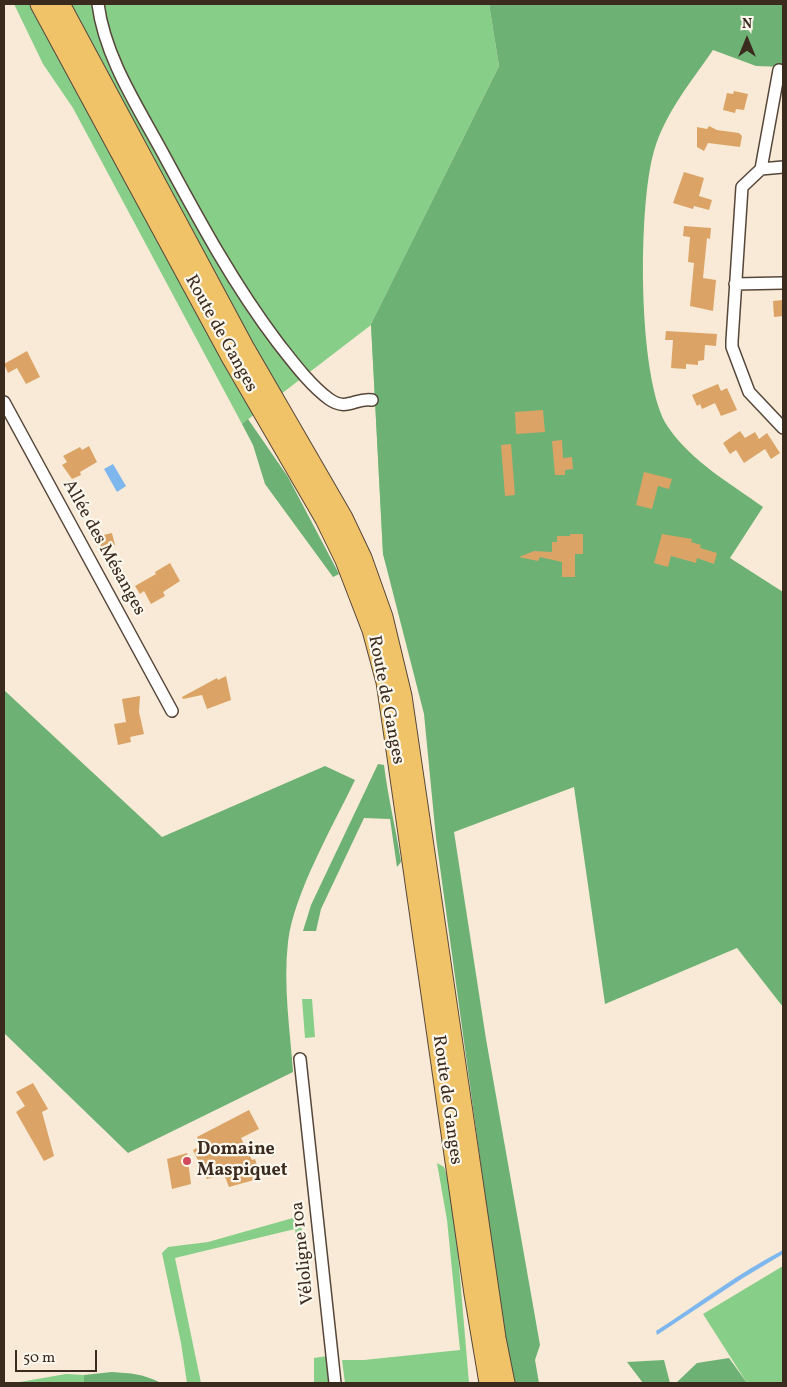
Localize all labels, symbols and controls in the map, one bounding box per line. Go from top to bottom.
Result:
north arrow [722,15,772,65]
text: N [742,15,752,34]
street label: Route de Ganges [179,272,261,396]
street label: Allée des Mésanges [57,476,149,620]
street label: Route de Ganges [362,634,408,766]
street label: Route de Ganges [426,1034,466,1166]
place label: Domaine Maspiquet [197,1140,287,1182]
marker: Domaine Maspiquet [181,1155,193,1167]
street label: Véloligne 10a [288,1200,320,1306]
scale bar [18,1340,100,1372]
text: 50 m [23,1348,55,1369]

